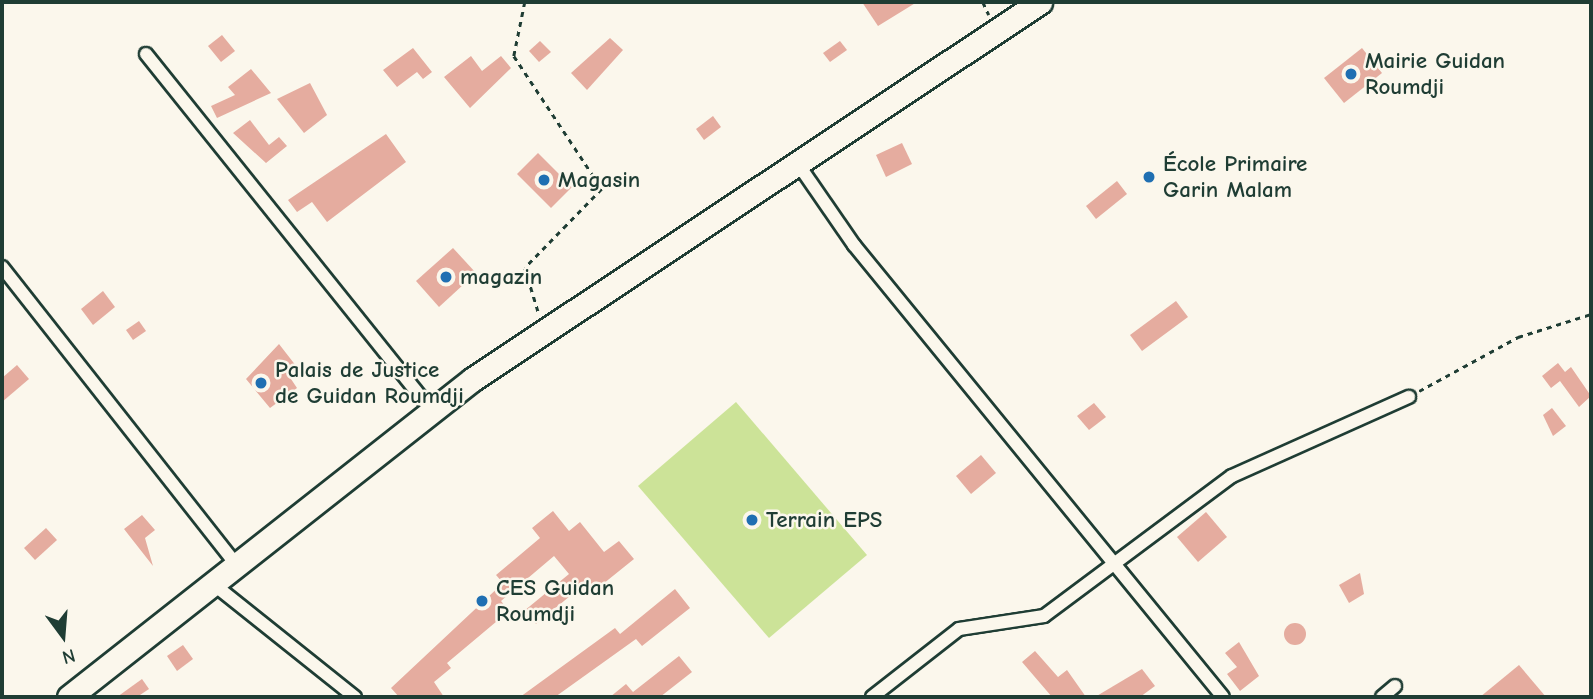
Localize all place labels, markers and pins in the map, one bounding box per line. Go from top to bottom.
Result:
place label: Mairie Guidan Roumdji [1365,47,1505,101]
marker: Mairie Guidan Roumdji [1343,66,1359,82]
place label: École Primaire Garin Malam [1163,150,1307,204]
place label: Magasin [558,166,640,194]
marker: École Primaire Garin Malam [1141,169,1157,185]
marker: Magasin [536,172,552,188]
place label: magazin [460,263,542,291]
marker: magazin [438,269,454,285]
place label: Palais de Justice de Guidan Roumdji [275,356,464,410]
marker: Palais de Justice de Guidan Roumdji [253,375,269,391]
place label: Terrain EPS [766,506,882,534]
marker: Terrain EPS [744,512,760,528]
place label: CES Guidan Roumdji [496,574,614,628]
marker: CES Guidan Roumdji [474,593,490,609]

